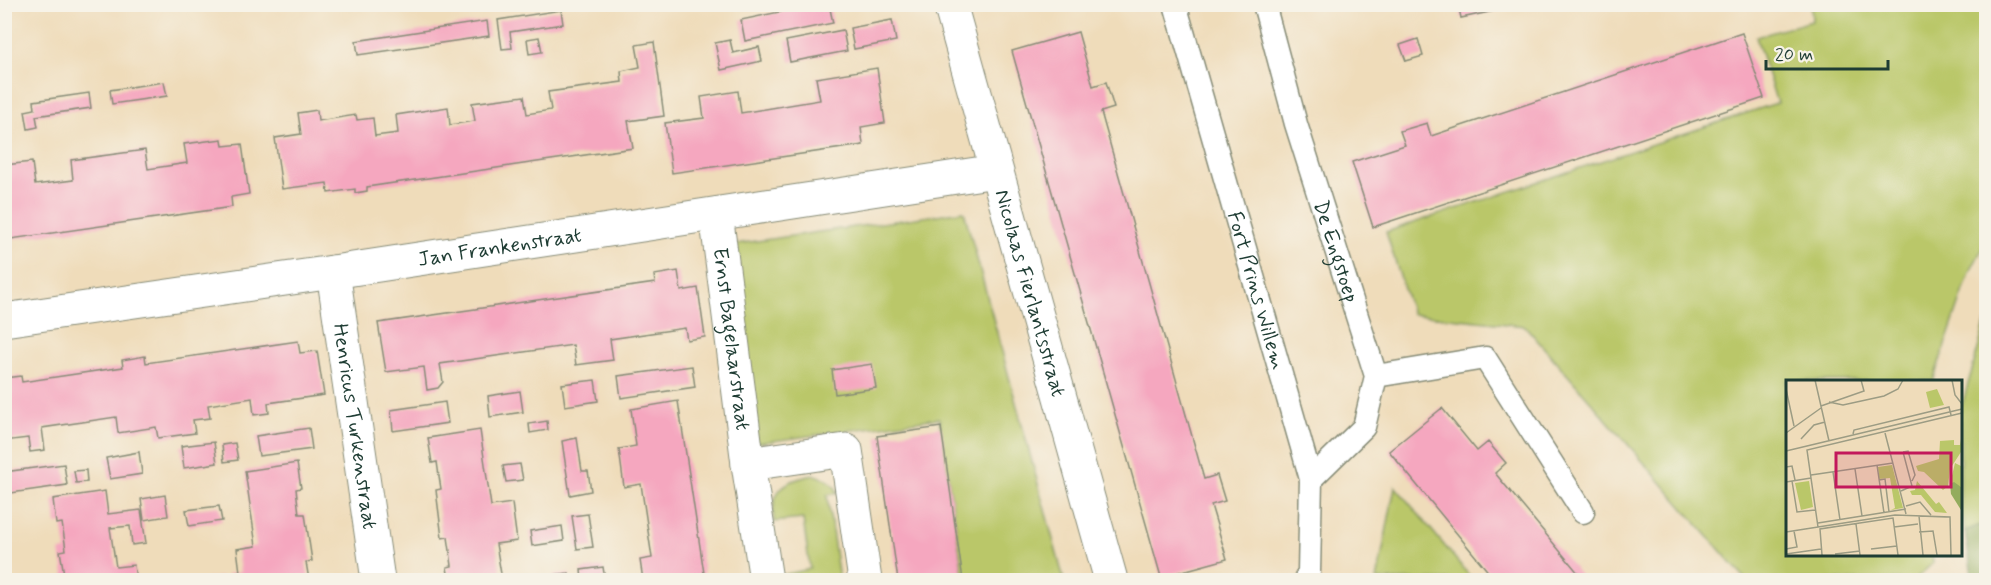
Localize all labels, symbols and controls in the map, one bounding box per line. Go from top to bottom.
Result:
scale bar [1766,33,1888,71]
text: 20 m [1775,43,1813,67]
street label: Nicolaas Fierlantsstraat [988,186,1072,400]
street label: De Engstoep [1306,197,1365,307]
street label: Fort Prins Willem [1220,208,1292,373]
street label: Jan Frankenstraat [416,221,584,274]
street label: Ernst Bagelaarstraat [705,246,757,432]
street label: Henricus Turkenstraat [326,322,383,531]
inset map [1786,380,1961,555]

